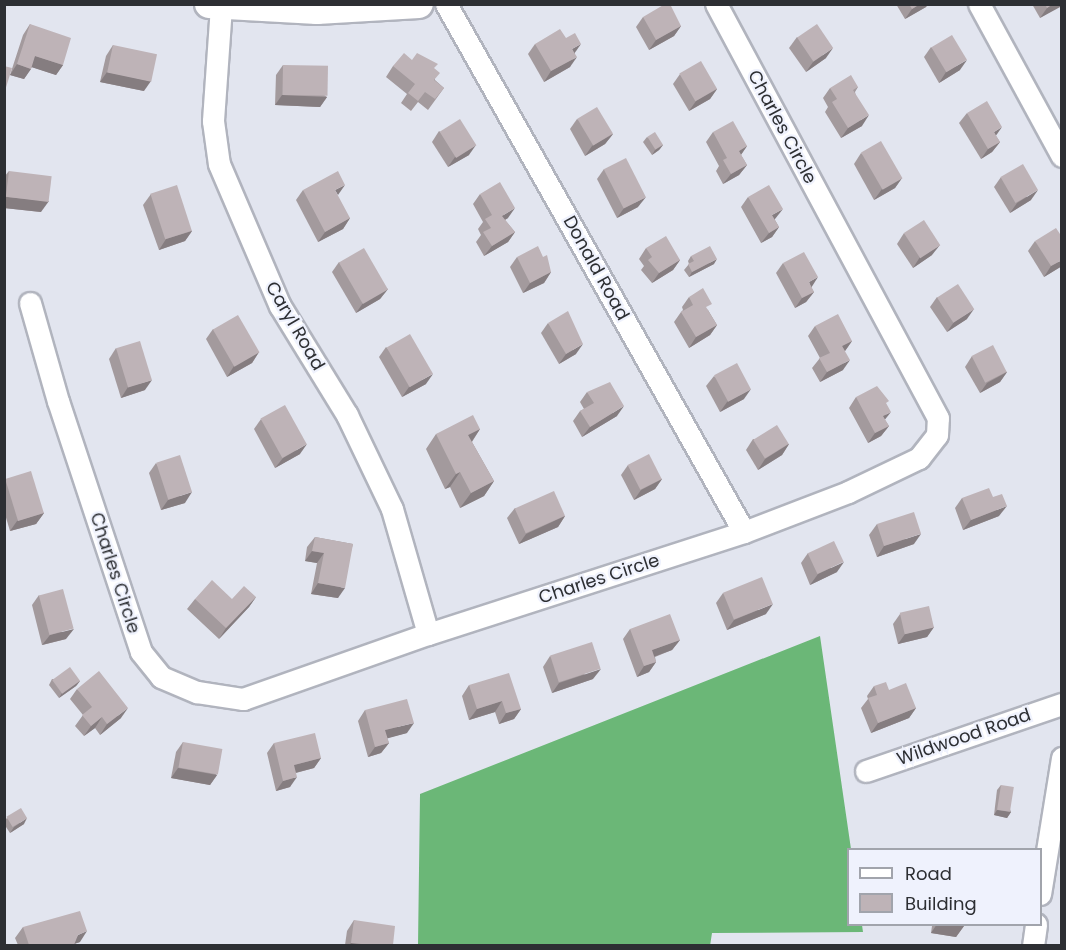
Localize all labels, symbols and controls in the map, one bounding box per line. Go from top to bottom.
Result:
street label: Charles Circle [743,66,821,188]
street label: Donald Road [558,212,634,324]
street label: Caryl Road [261,278,329,374]
street label: Charles Circle [85,510,145,636]
street label: Charles Circle [536,549,662,609]
street label: Wildwood Road [894,704,1034,770]
legend [847,848,1042,926]
text: Road [905,861,952,886]
text: Building [905,891,977,916]

